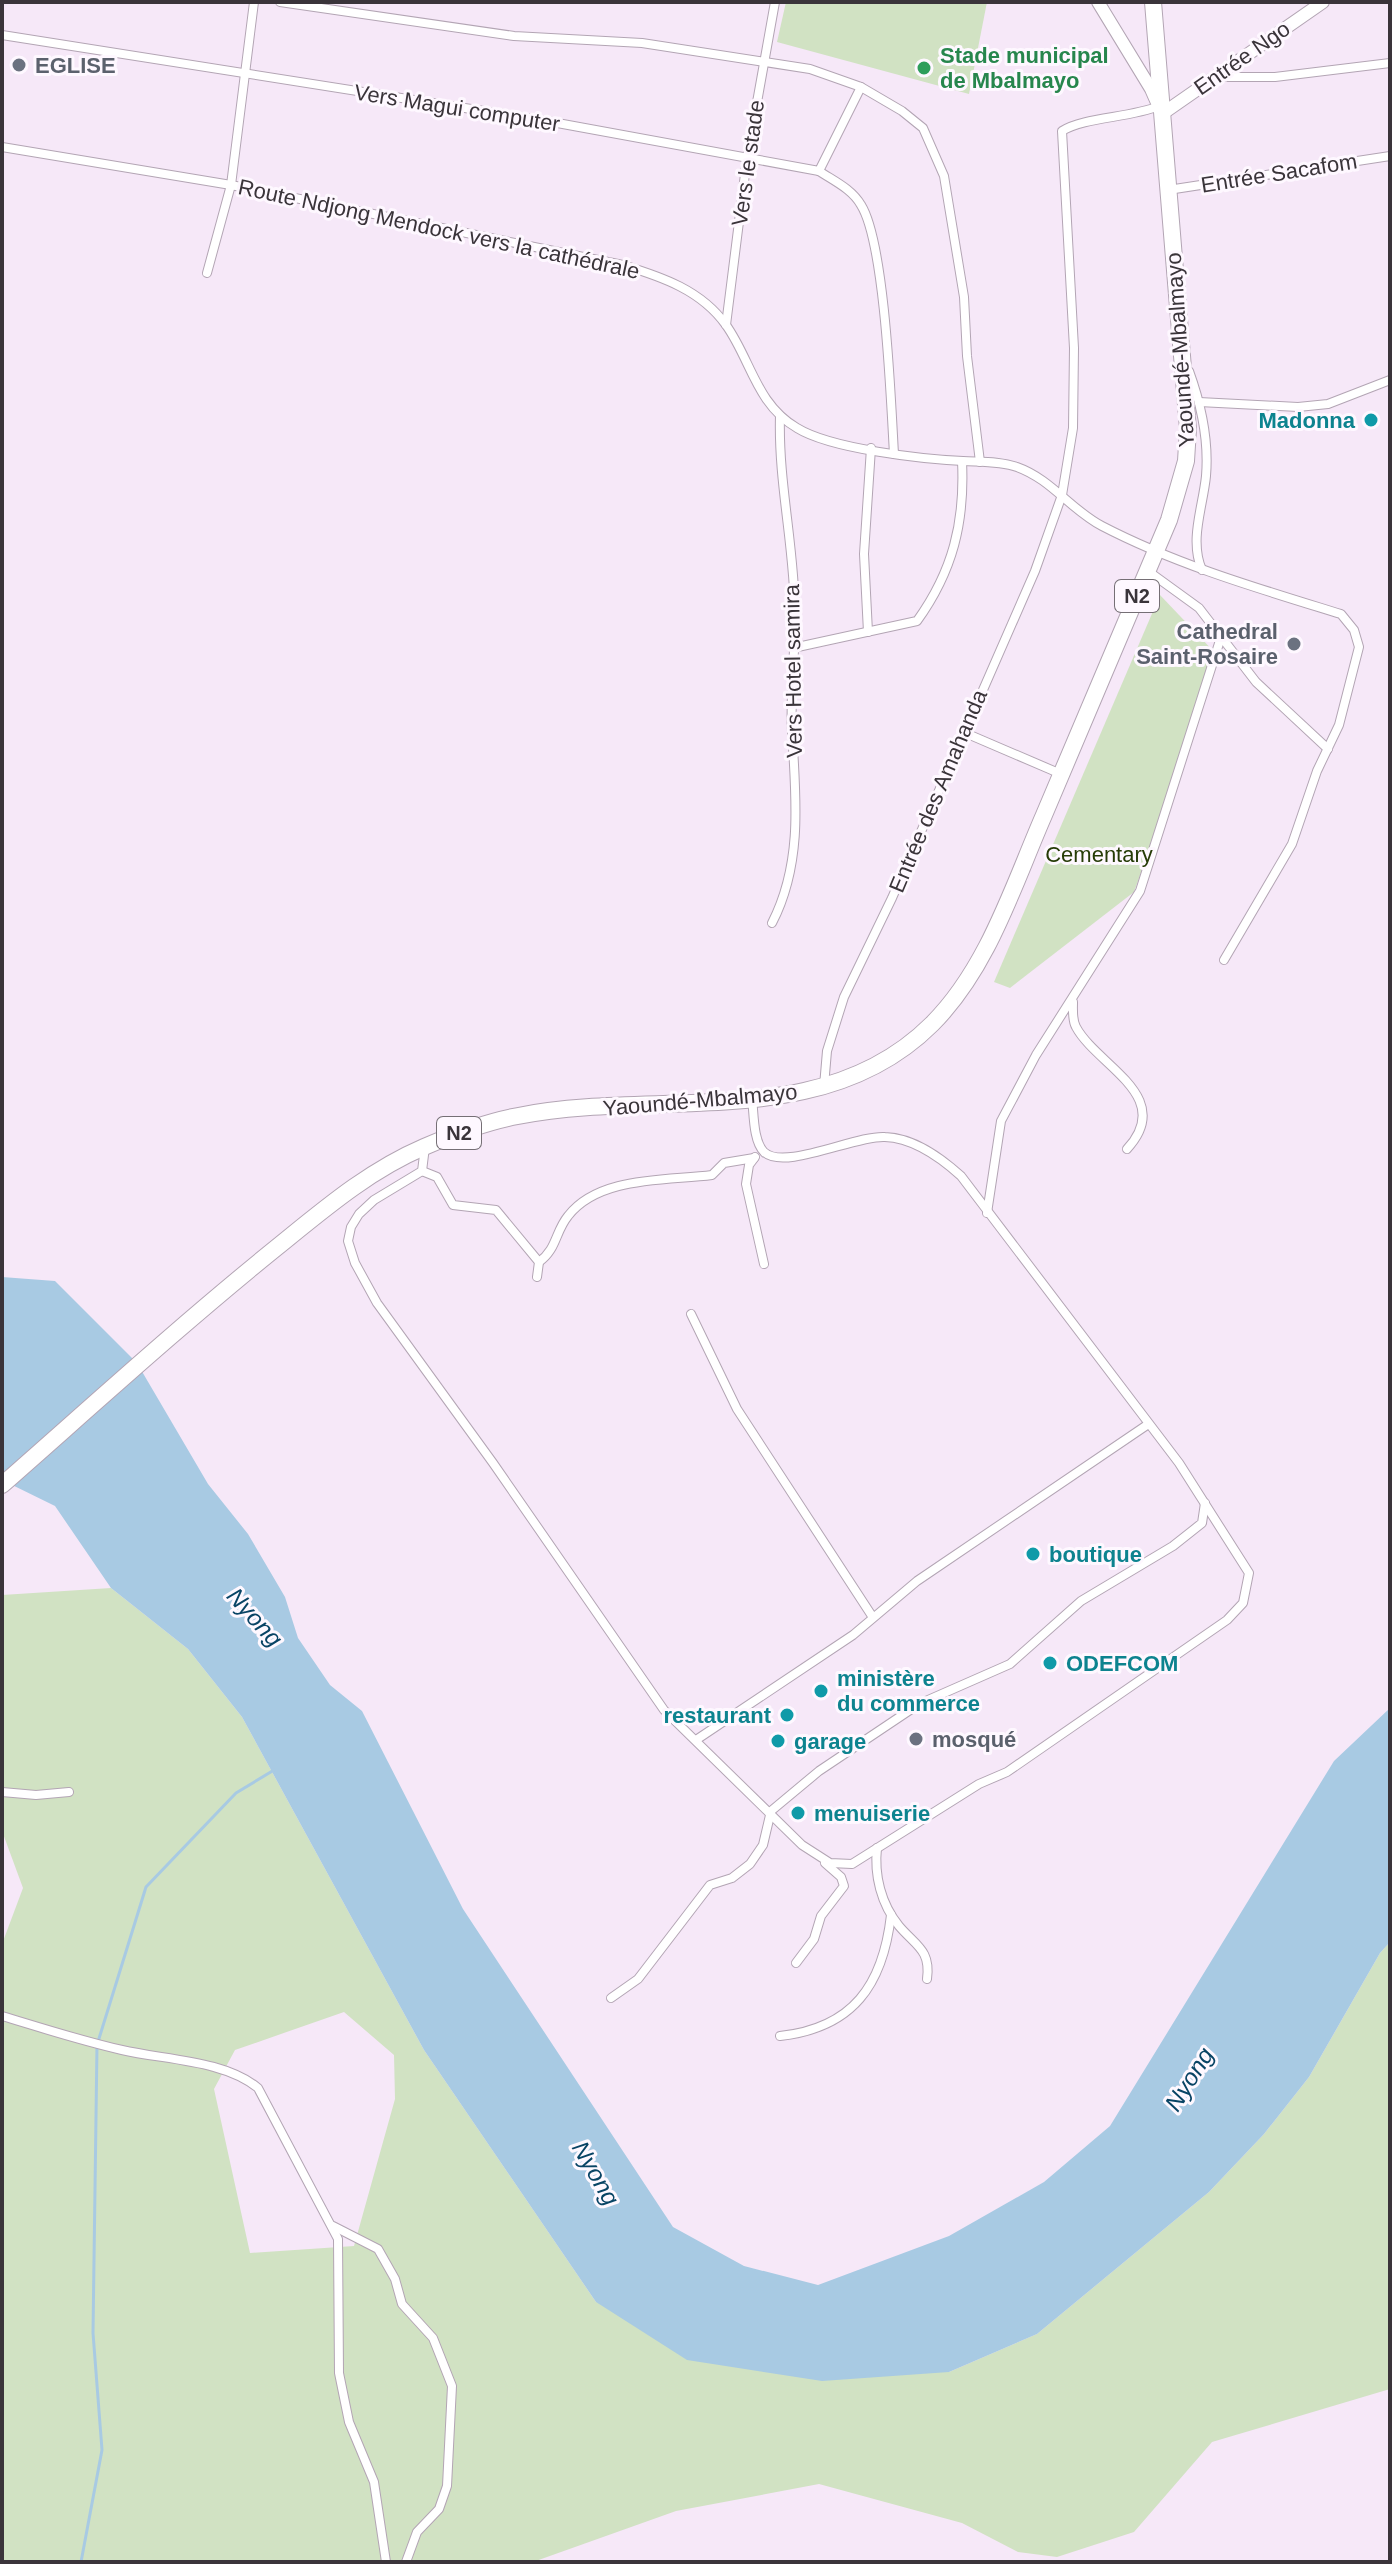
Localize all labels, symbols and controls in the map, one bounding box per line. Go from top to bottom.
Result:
street label: Entrée Ngo [1189,16,1295,100]
place label: Stade municipal de Mbalmayo [940,43,1109,93]
place label: EGLISE [35,53,116,78]
marker: EGLISE [10,56,28,74]
marker: Stade municipal de Mbalmayo [915,59,933,77]
street label: Vers Magui computer [352,79,562,137]
street label: Vers le stade [727,98,769,228]
street label: Entrée Sacafom [1199,148,1359,198]
street label: Route Ndjong Mendock vers la cathédrale [236,174,642,284]
street label: Yaoundé-Mbalmayo [1161,252,1199,448]
place label: Madonna [1258,408,1356,433]
marker: Madonna [1362,411,1380,429]
road number: N2 [1115,580,1159,612]
street label: Vers Hotel samira [779,583,807,758]
place label: Cathedral Saint-Rosaire [1136,619,1278,669]
marker: Cathedral Saint-Rosaire [1285,635,1303,653]
street label: Entrée des Amahanda [884,685,992,896]
park label: Cementary [1045,842,1153,867]
street label: Yaoundé-Mbalmayo [602,1079,798,1121]
road number: N2 [437,1117,481,1149]
place label: boutique [1049,1542,1142,1567]
marker: boutique [1024,1545,1042,1563]
water label: Nyong [222,1582,289,1652]
place label: ODEFCOM [1066,1651,1178,1676]
marker: ODEFCOM [1041,1654,1059,1672]
place label: ministère du commerce [837,1666,980,1716]
marker: ministère du commerce [812,1682,830,1700]
place label: restaurant [663,1703,772,1728]
marker: restaurant [778,1706,796,1724]
place label: mosqué [932,1727,1016,1752]
place label: garage [794,1729,866,1754]
marker: mosqué [907,1730,925,1748]
marker: garage [769,1732,787,1750]
place label: menuiserie [814,1801,930,1826]
marker: menuiserie [789,1804,807,1822]
water label: Nyong [1159,2042,1219,2116]
water label: Nyong [567,2136,625,2210]

